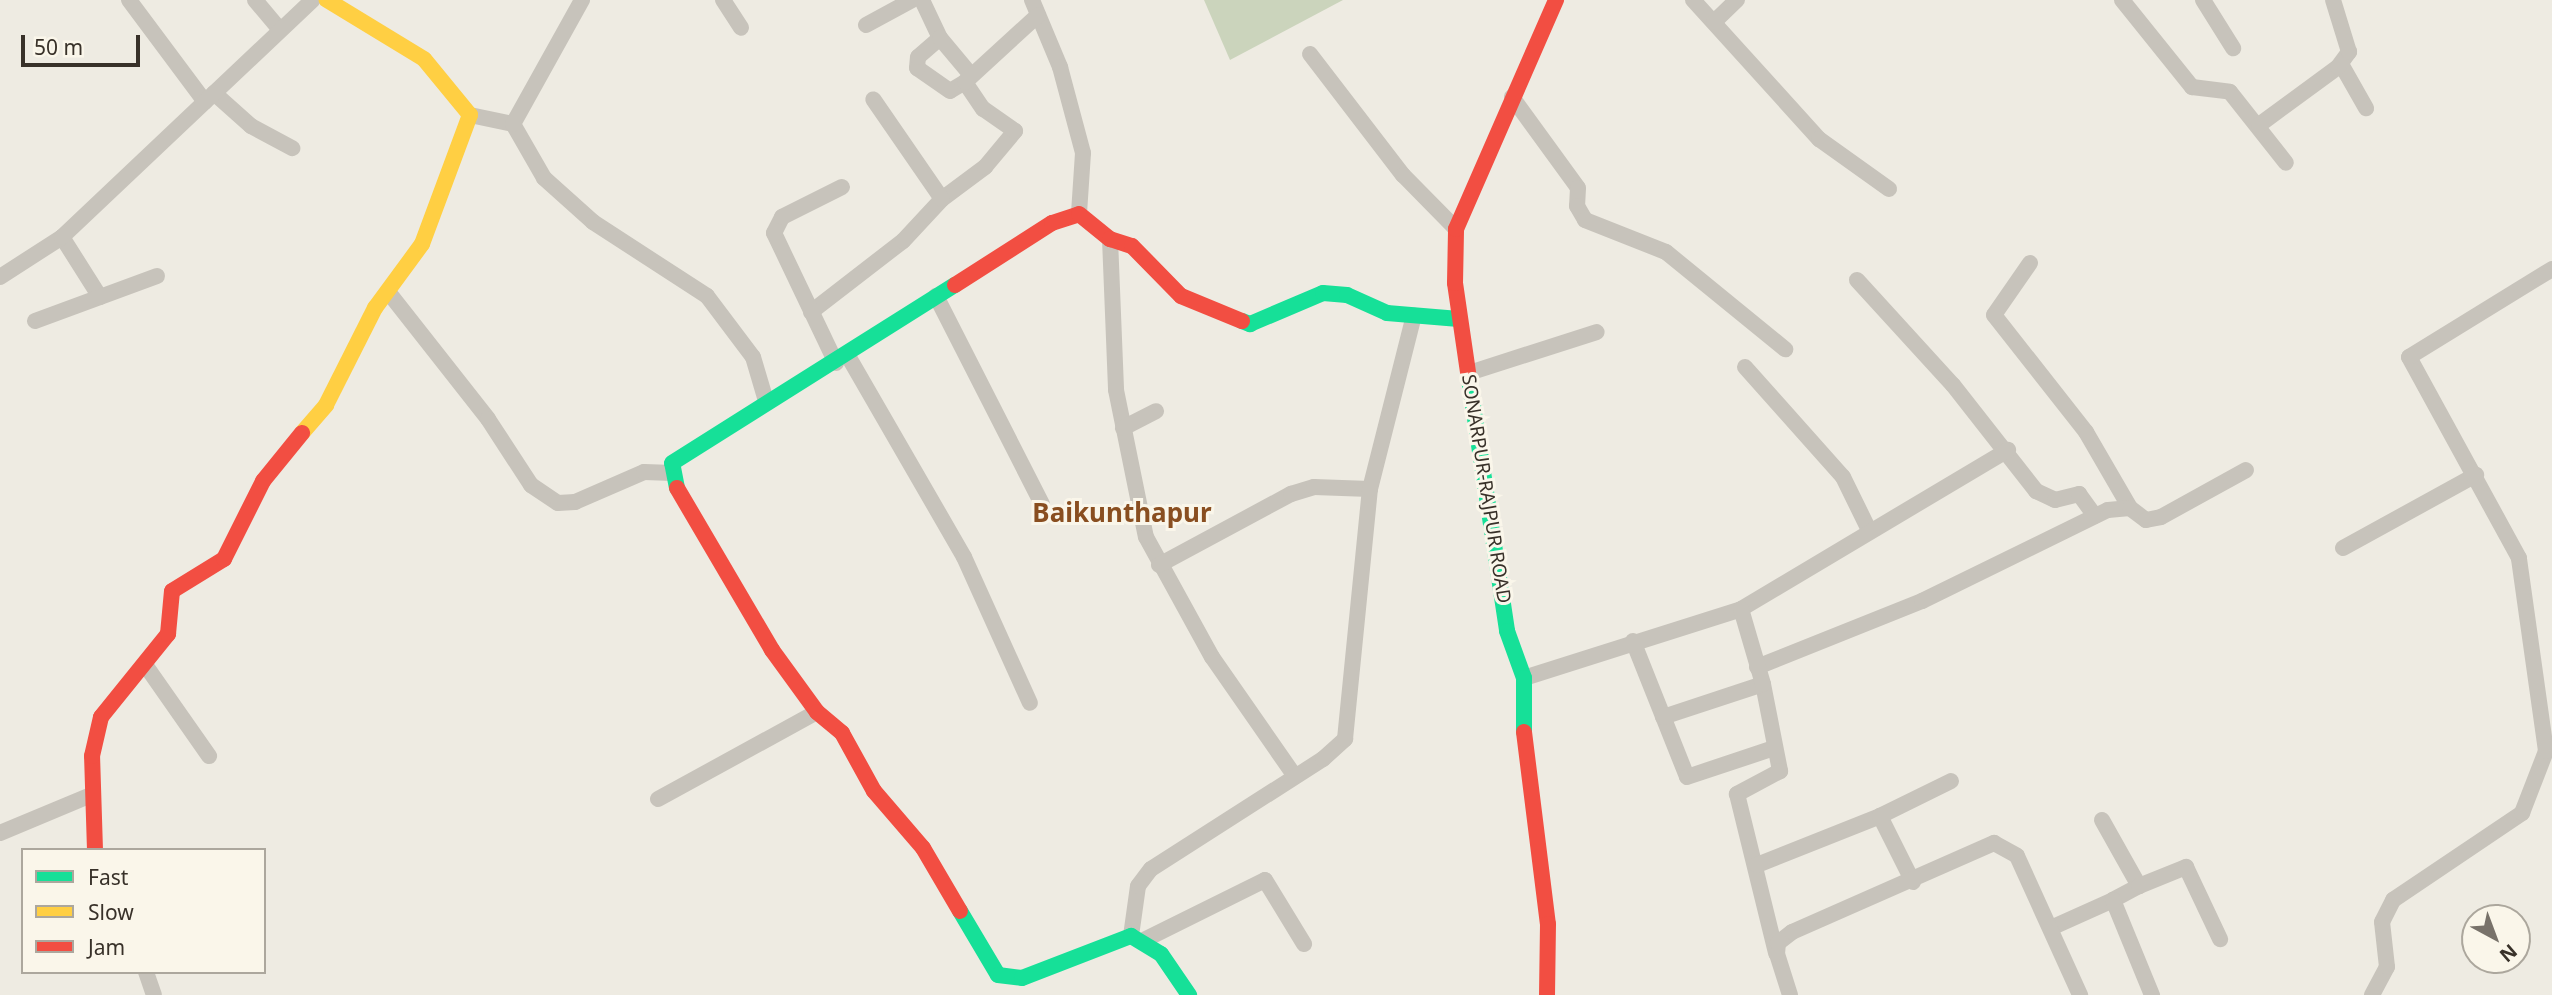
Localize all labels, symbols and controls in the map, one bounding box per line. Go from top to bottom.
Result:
scale bar [24,21,144,65]
text: 50 m [34,33,83,61]
street label: SONARPUR-RAJPUR ROAD [1457,373,1515,605]
district label: Baikunthapur [1032,497,1212,529]
legend [21,848,266,974]
text: Fast [88,863,128,891]
text: Slow [88,898,134,926]
north arrow [2461,904,2531,974]
text: Jam [88,933,125,961]
text: N [2494,938,2523,968]

